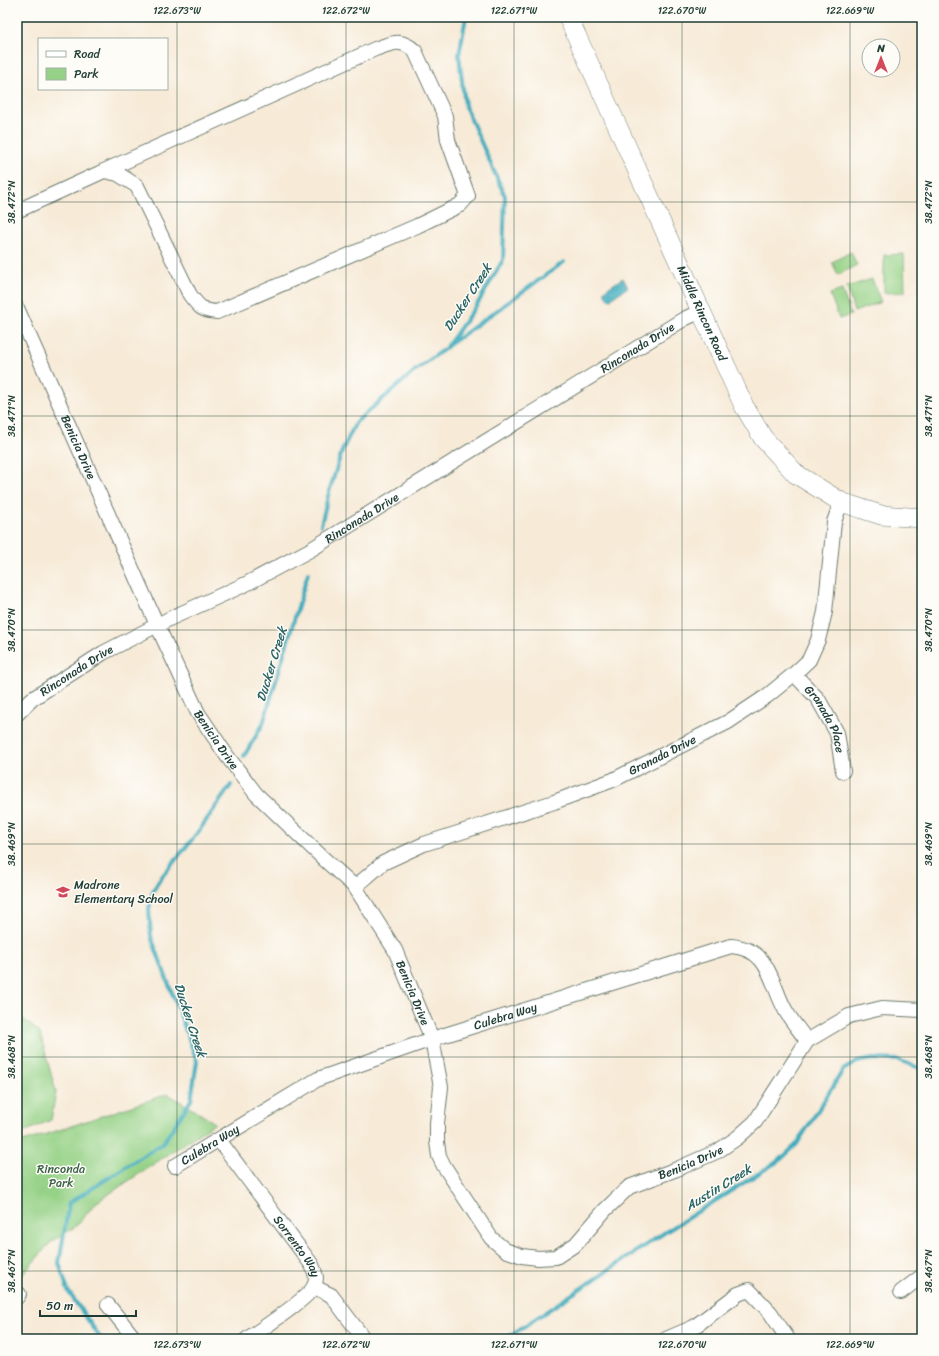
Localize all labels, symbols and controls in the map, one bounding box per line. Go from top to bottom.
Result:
text: 122.673°W [153,2,201,20]
text: 122.672°W [322,2,370,20]
text: 122.671°W [491,2,538,20]
text: 122.670°W [658,2,707,20]
text: 122.669°W [826,2,874,20]
legend [38,38,168,90]
north arrow [861,38,901,78]
text: N [876,39,885,58]
text: Road [74,43,101,65]
text: Park [74,63,99,85]
text: 38.472°N [3,180,21,224]
text: 38.472°N [920,180,938,224]
water label: Ducker Creek [437,257,499,336]
street label: Middle Rincon Road [671,262,734,366]
street label: Rinconada Drive [596,316,679,379]
text: 38.471°N [3,395,21,437]
text: 38.471°N [920,395,938,437]
street label: Benicia Drive [54,411,102,483]
street label: Rinconada Drive [320,486,404,549]
text: 38.470°N [3,608,21,652]
text: 38.470°N [920,608,938,652]
water label: Ducker Creek [249,622,294,704]
street label: Rinconada Drive [35,638,117,702]
street label: Granada Place [799,680,851,755]
street label: Benicia Drive [188,705,245,775]
street label: Granada Drive [625,729,700,781]
text: 38.469°N [3,822,21,866]
text: 38.469°N [920,822,938,866]
place label: Madrone Elementary School [74,874,174,910]
school or university icon: Madrone Elementary School [55,884,71,900]
street label: Benicia Drive [389,957,436,1029]
water label: Ducker Creek [168,980,214,1062]
street label: Culebra Way [471,996,541,1036]
text: 38.468°N [3,1035,21,1079]
text: 38.468°N [920,1035,938,1079]
street label: Culebra Way [176,1118,244,1171]
street label: Benicia Drive [655,1139,728,1186]
water label: Austin Creek [680,1157,758,1217]
park label: Rinconda Park [37,1158,85,1194]
street label: Sorrento Way [267,1210,327,1280]
text: 38.467°N [3,1249,21,1293]
text: 38.467°N [920,1249,938,1293]
scale bar [40,1292,136,1318]
text: 50 m [46,1295,73,1317]
text: 122.673°W [153,1336,201,1354]
text: 122.672°W [322,1336,370,1354]
text: 122.671°W [491,1336,538,1354]
text: 122.670°W [658,1336,707,1354]
text: 122.669°W [826,1336,874,1354]

